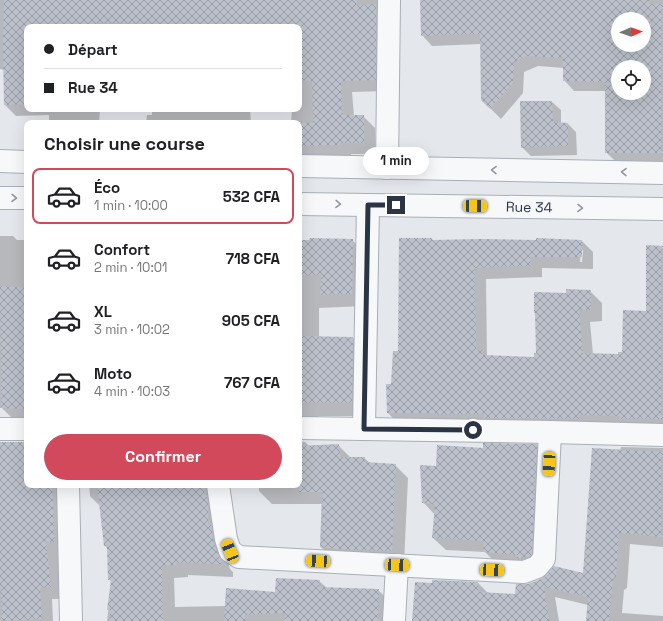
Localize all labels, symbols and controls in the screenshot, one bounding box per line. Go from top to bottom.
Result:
north arrow [611,12,651,52]
map controls [611,12,651,100]
text: Départ [68,40,118,59]
button: locate [611,60,651,100]
text: Rue 34 [68,78,118,97]
text: Choisir une course [44,132,205,155]
callout: 1 min [363,147,429,175]
text: 1 min [380,152,412,169]
one-way arrow [491,166,497,174]
one-way arrow [621,168,627,176]
icon: car [46,178,82,214]
text: Éco [94,178,120,197]
text: 532 CFA [223,187,280,206]
one-way arrow [11,194,17,202]
route end [387,196,405,214]
text: 1 min · 10:00 [94,197,168,214]
street label: Rue 34 [506,198,553,216]
one-way arrow [335,200,341,208]
car [463,200,487,212]
one-way arrow [577,204,583,212]
icon: car [46,240,82,276]
text: Confort [94,240,150,259]
text: 718 CFA [226,249,280,268]
text: 2 min · 10:01 [94,259,167,276]
icon: car [46,302,82,338]
text: XL [94,302,112,321]
text: 905 CFA [222,311,280,330]
text: 3 min · 10:02 [94,321,170,338]
icon: car [46,364,82,400]
text: Moto [94,364,132,383]
text: 767 CFA [224,373,280,392]
text: 4 min · 10:03 [94,383,170,400]
route start [464,421,482,439]
button: Confirmer [44,434,282,480]
car [542,452,556,476]
car [220,538,240,564]
car [306,554,330,568]
car [385,558,409,572]
car [480,563,504,577]

